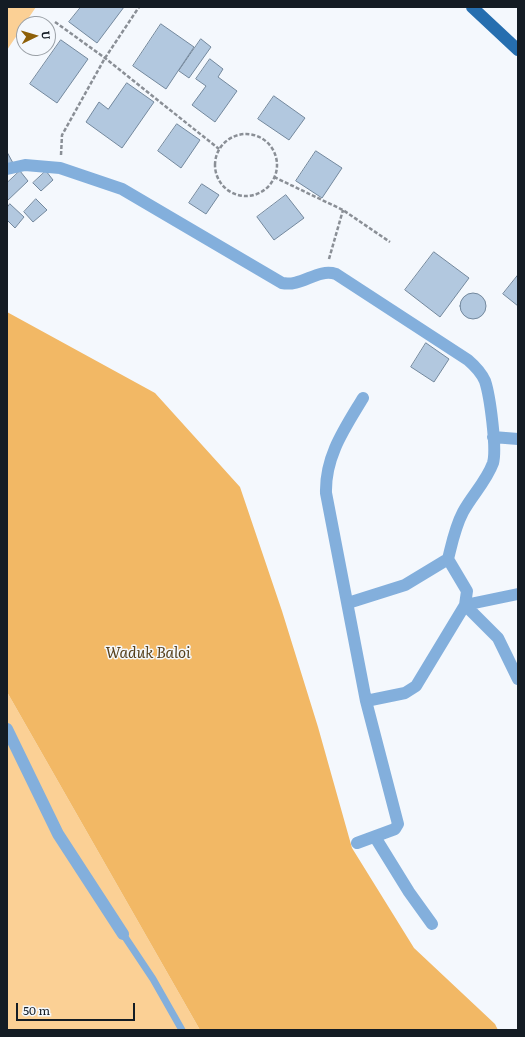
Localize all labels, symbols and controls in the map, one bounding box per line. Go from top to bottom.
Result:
north arrow [16,16,56,56]
text: U [39,30,55,40]
water label: Waduk Baloi [105,645,191,663]
scale bar [18,995,137,1021]
text: 50 m [23,1001,50,1019]

